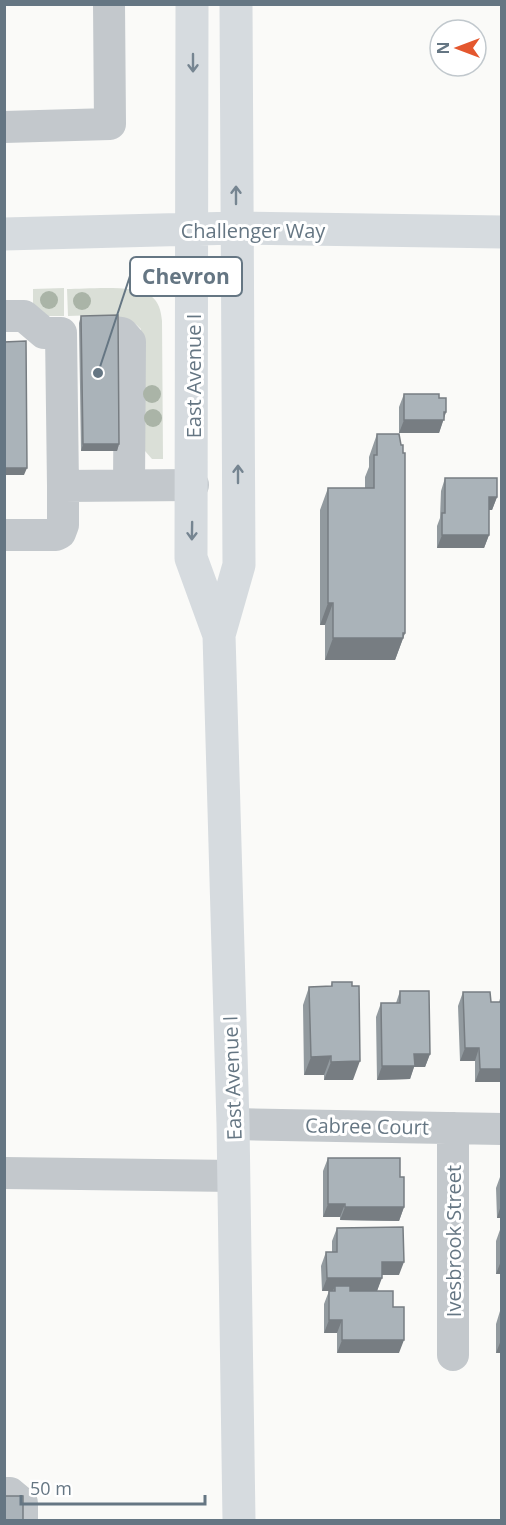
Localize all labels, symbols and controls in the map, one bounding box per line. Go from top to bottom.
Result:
north arrow [428,18,488,78]
text: N [432,41,454,55]
one-way arrow [187,52,199,72]
one-way arrow [230,186,242,206]
street label: Challenger Way [181,217,326,244]
callout: Chevron [130,257,242,296]
text: Chevron [142,262,230,290]
street label: East Avenue I [180,314,207,438]
one-way arrow [232,465,244,485]
one-way arrow [186,520,197,540]
street label: East Avenue I [216,1015,248,1141]
street label: Cabree Court [305,1111,429,1141]
street label: Ivesbrook Street [440,1165,467,1317]
scale bar [21,1468,206,1506]
text: 50 m [30,1476,72,1500]

